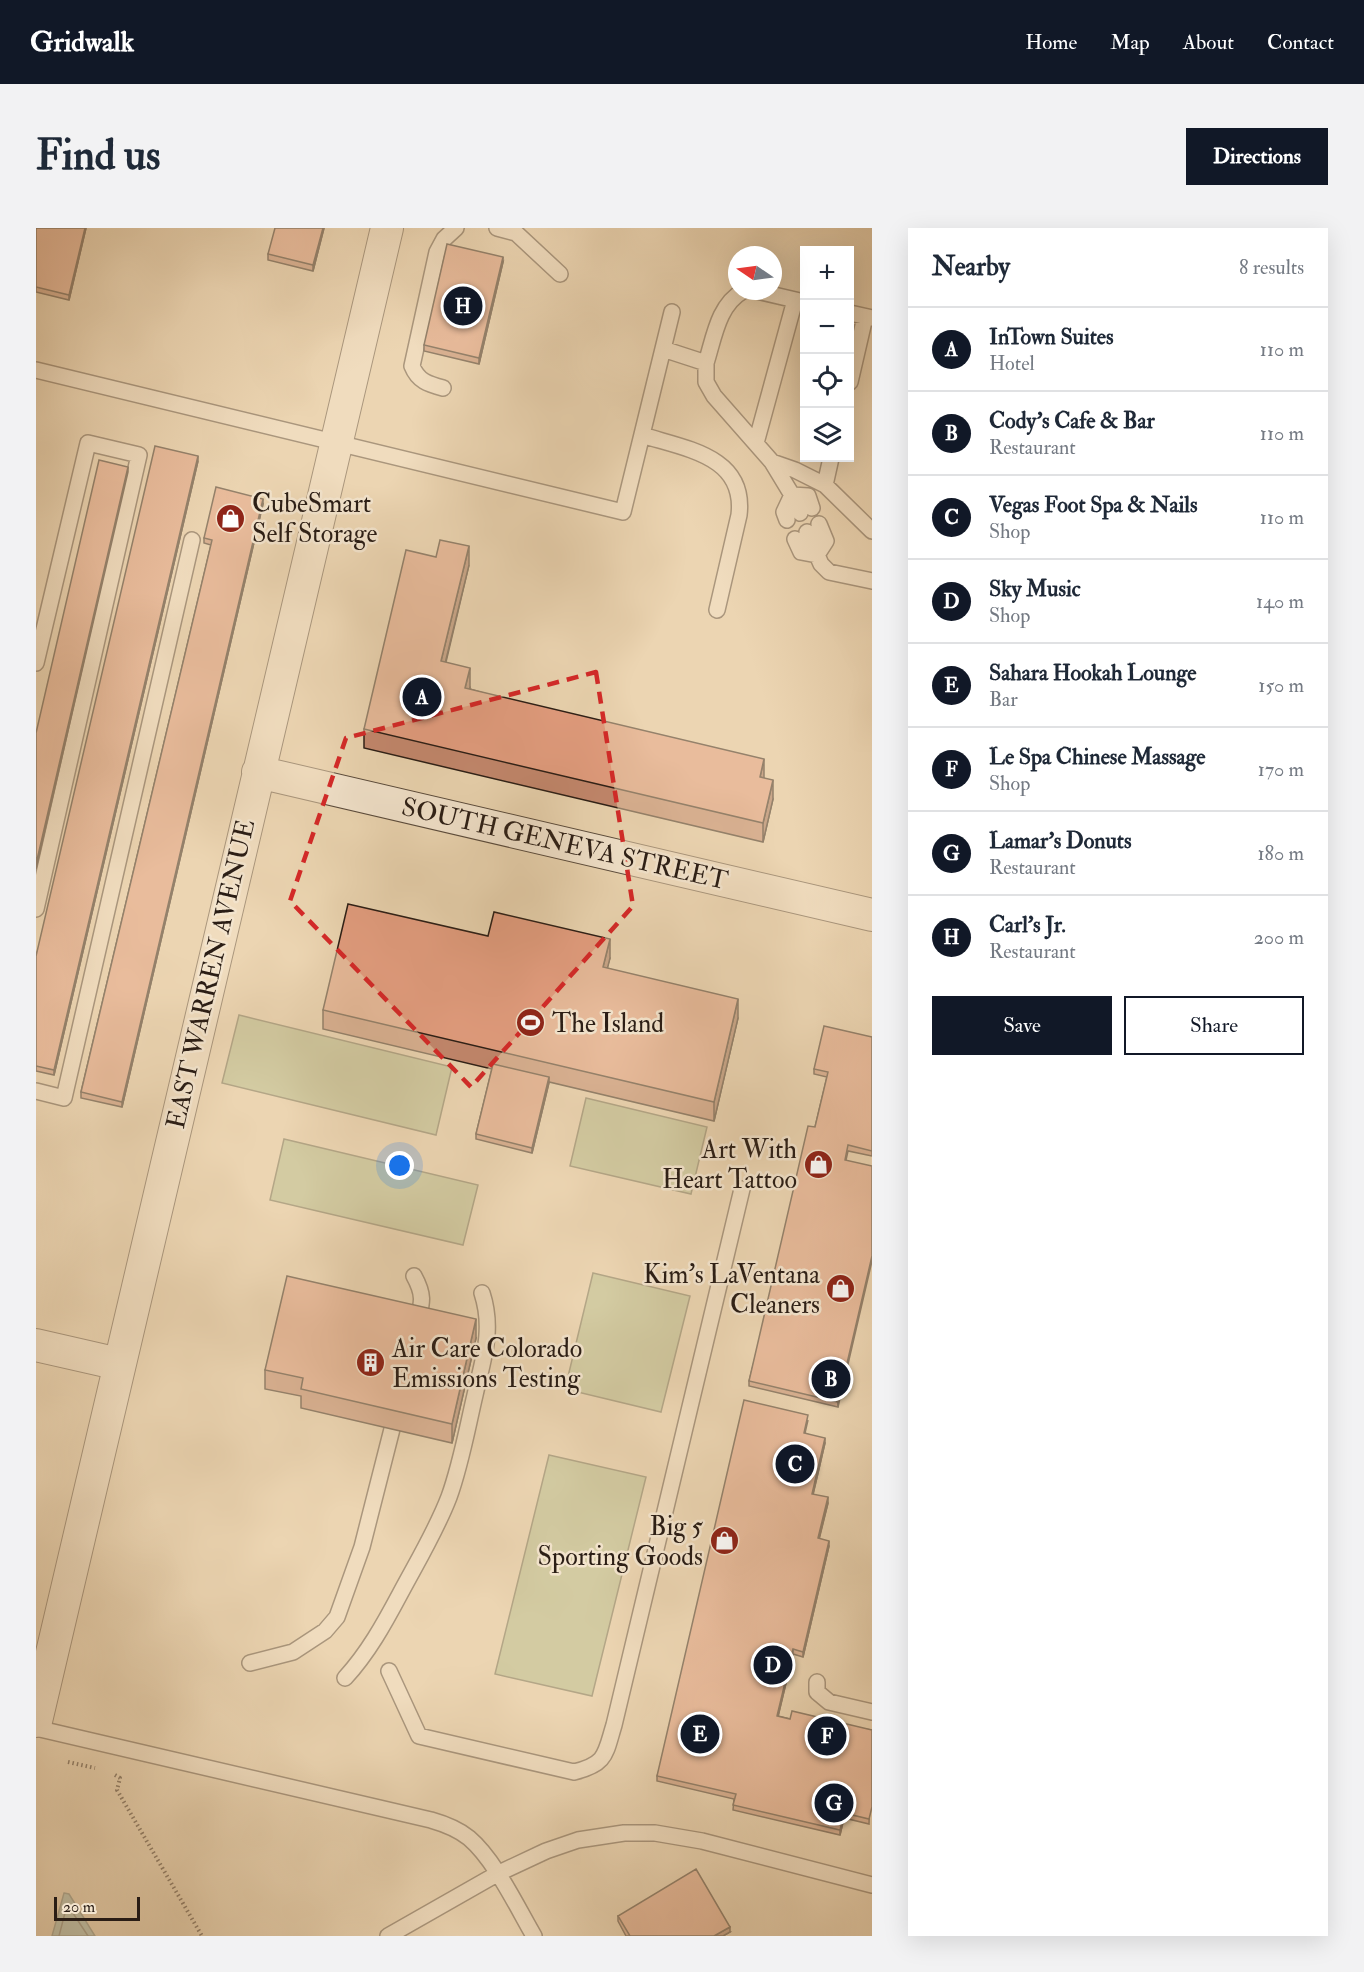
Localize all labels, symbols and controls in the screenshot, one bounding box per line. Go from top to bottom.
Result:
text: Gridwalk [30,25,134,60]
text: Home [1025,29,1077,56]
text: Map [1110,29,1150,56]
text: About [1183,29,1234,56]
text: Contact [1267,29,1334,56]
button: Directions [1186,128,1328,185]
text: Find us [36,130,160,182]
north arrow [728,246,782,300]
map controls [800,246,854,462]
button: + [800,246,854,300]
text: Nearby [932,251,1010,283]
text: 8 results [1239,255,1304,280]
pin: H [444,284,482,328]
button: − [800,300,854,354]
text: InTown Suites [989,323,1114,351]
text: A [945,337,958,362]
text: 110 m [1260,337,1304,362]
text: Hotel [989,351,1035,376]
button: locate [800,354,854,408]
text: Cody's Cafe & Bar [989,407,1155,435]
button: layers [800,408,854,462]
text: B [945,421,958,446]
text: 110 m [1260,421,1304,446]
text: Restaurant [989,435,1076,460]
place label: CubeSmart Self Storage [252,488,377,550]
text: Vegas Foot Spa & Nails [989,491,1198,519]
shop icon: CubeSmart Self Storage [215,502,247,534]
text: C [944,505,959,530]
text: 110 m [1260,505,1304,530]
text: Shop [989,519,1030,544]
text: Sky Music [989,575,1081,603]
text: D [943,589,960,614]
text: 140 m [1256,589,1304,614]
text: Shop [989,603,1030,628]
text: Sahara Hookah Lounge [989,659,1197,687]
text: E [944,673,959,698]
text: 150 m [1258,673,1304,698]
pin: A [402,674,442,720]
text: Bar [989,687,1018,712]
text: Le Spa Chinese Massage [989,743,1206,771]
text: F [945,757,958,782]
text: 170 m [1258,757,1304,782]
text: Shop [989,771,1030,796]
street label: SOUTH GENEVA STREET [399,791,731,897]
street label: EAST WARREN AVENUE [160,816,262,1132]
text: Lamar's Donuts [989,827,1132,855]
text: G [943,841,960,866]
text: 180 m [1257,841,1304,866]
text: Restaurant [989,855,1076,880]
text: Carl's Jr. [989,911,1066,939]
text: H [943,925,960,950]
text: 200 m [1254,925,1304,950]
text: Restaurant [989,939,1076,964]
button: Save [932,996,1112,1055]
button: Share [1124,996,1304,1055]
sports icon: The Island [515,1007,547,1039]
place label: The Island [552,1008,664,1040]
place label: Art With Heart Tattoo [662,1134,797,1196]
shop icon: Art With Heart Tattoo [802,1148,834,1180]
your location [385,1151,414,1180]
place label: Kim's LaVentana Cleaners [643,1259,820,1321]
shop icon: Kim's LaVentana Cleaners [825,1273,857,1305]
place label: Air Care Colorado Emissions Testing [391,1333,582,1395]
building icon: Air Care Colorado Emissions Testing [355,1347,387,1379]
pin: B [812,1356,850,1402]
pin: C [776,1442,814,1486]
place label: Big 5 Sporting Goods [538,1511,704,1574]
shop icon: Big 5 Sporting Goods [708,1525,740,1557]
pin: D [754,1642,792,1688]
pin: E [680,1712,720,1756]
pin: F [808,1714,846,1758]
pin: G [814,1780,854,1826]
scale bar [54,1894,140,1922]
text: 20 m [63,1897,95,1917]

